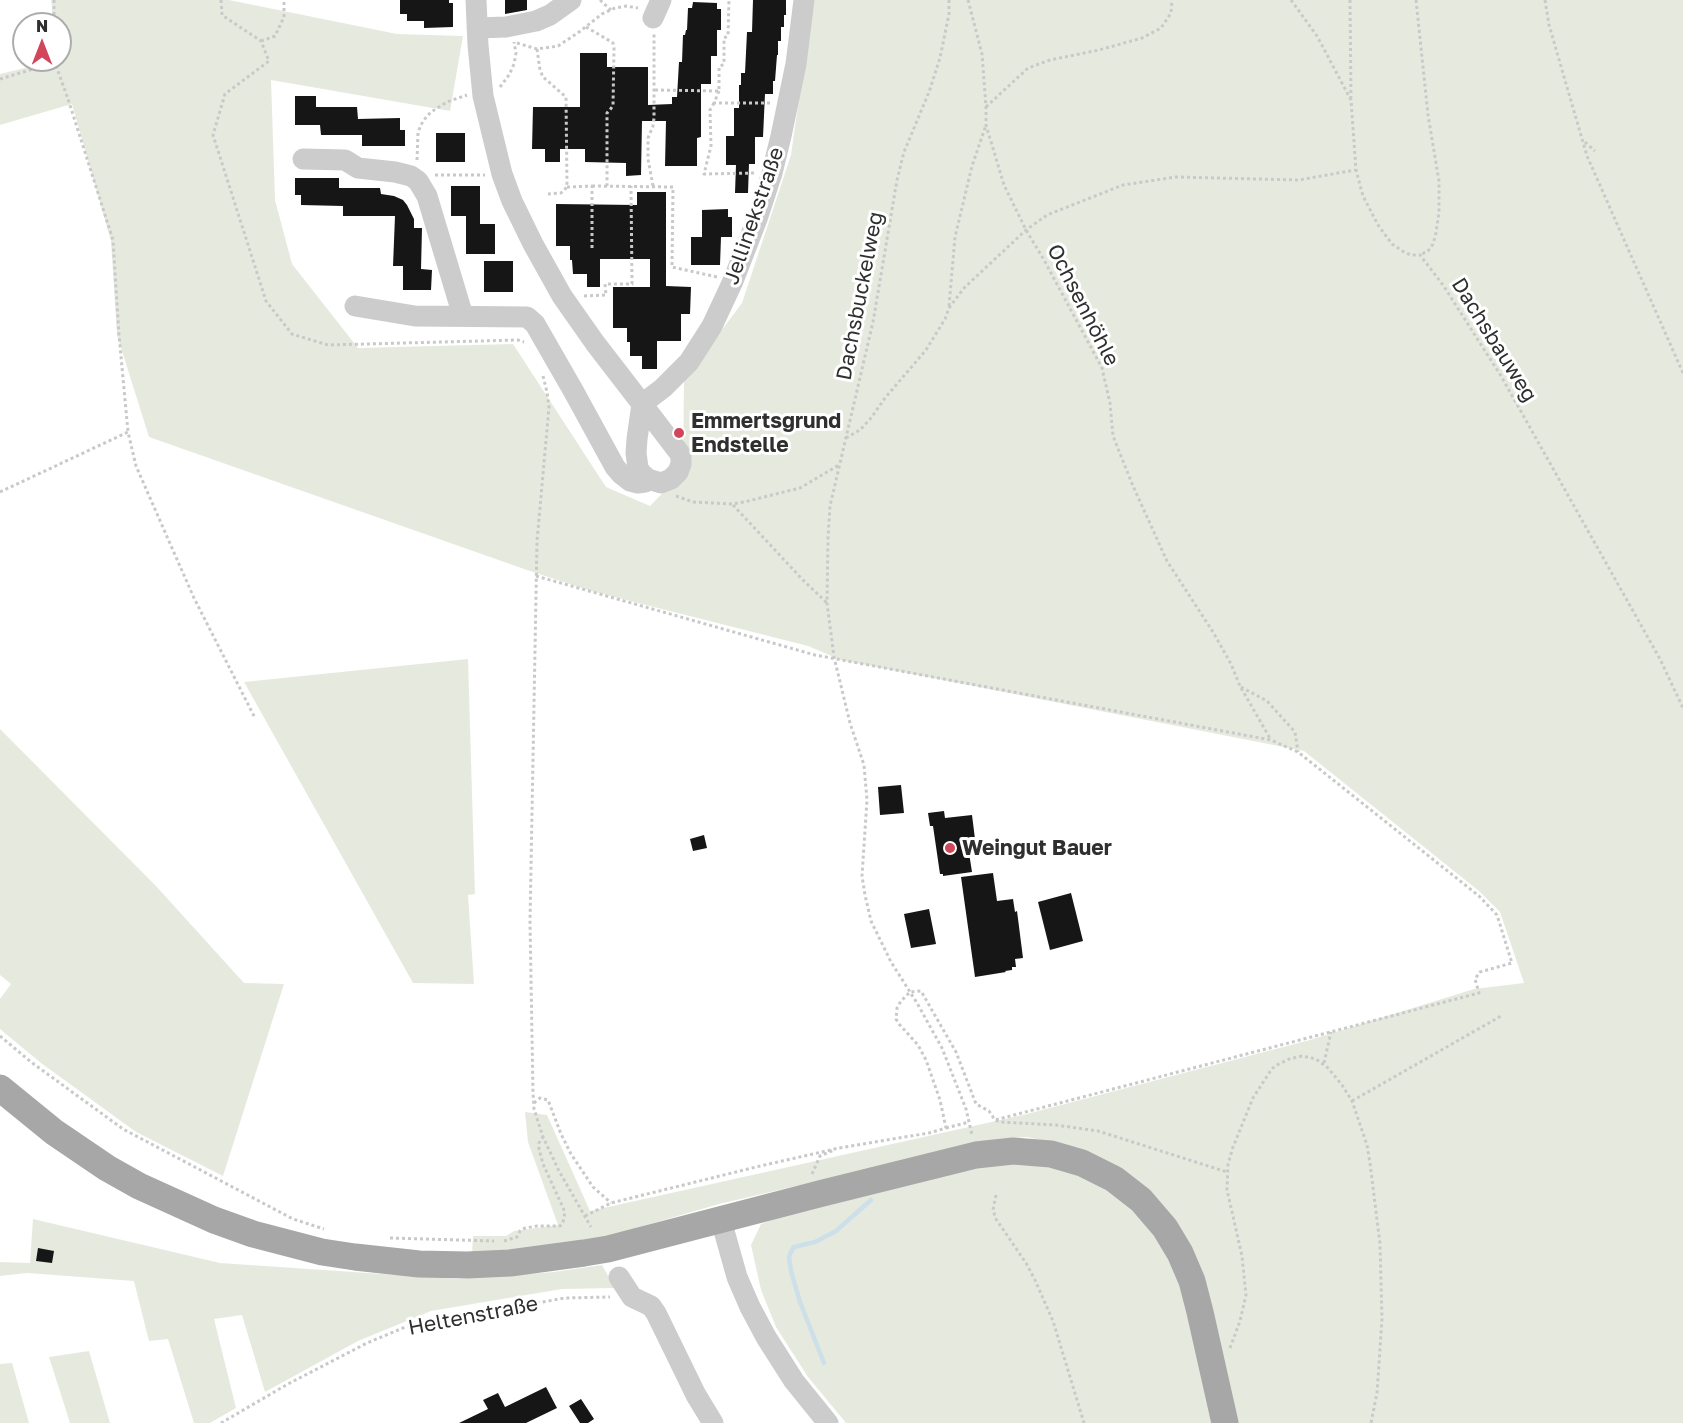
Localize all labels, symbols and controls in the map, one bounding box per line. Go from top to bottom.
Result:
north arrow [12,12,72,72]
text: N [36,16,48,36]
street label: Jellinekstraße [719,144,789,288]
street label: Dachsbuckelweg [831,210,889,382]
street label: Ochsenhöhle [1042,240,1124,370]
street label: Dachsbauweg [1446,273,1542,407]
place label: Emmertsgrund Endstelle [691,408,841,458]
marker: Emmertsgrund Endstelle [672,426,686,440]
place label: Weingut Bauer [962,835,1112,861]
marker: Weingut Bauer [943,841,957,855]
street label: Heltenstraße [406,1291,540,1341]

